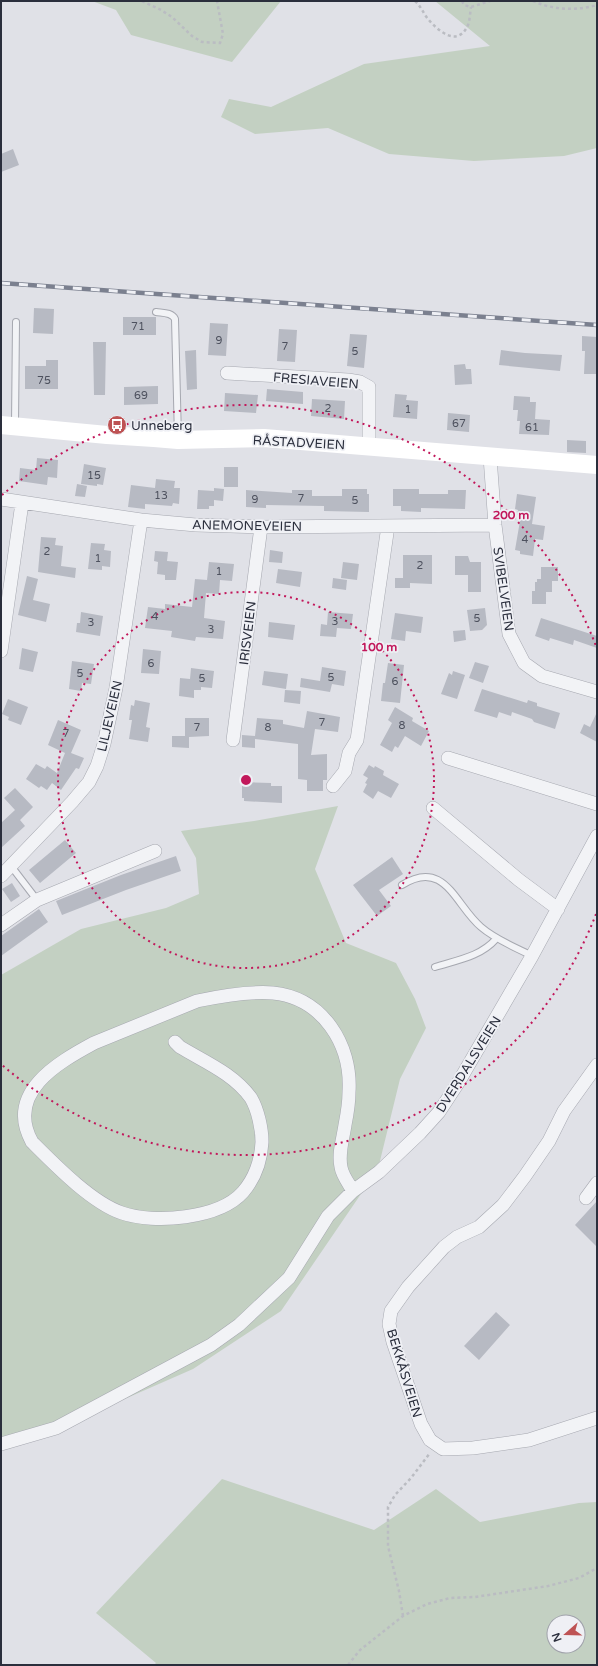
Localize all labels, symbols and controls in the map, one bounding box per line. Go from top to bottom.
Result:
house number: 71 [131,320,145,333]
house number: 9 [216,334,223,347]
house number: 7 [282,340,289,353]
house number: 5 [352,345,359,358]
street label: FRESIAVEIEN [272,369,359,393]
house number: 75 [37,374,51,387]
house number: 69 [134,389,148,402]
house number: 2 [325,402,332,415]
house number: 1 [405,403,411,416]
bus stop icon: Unneberg [106,414,128,436]
house number: 67 [452,417,466,430]
place label: Unneberg [131,418,192,434]
house number: 61 [525,421,539,434]
street label: RÅSTADVEIEN [252,432,346,453]
house number: 15 [87,469,101,482]
house number: 13 [154,489,168,502]
house number: 7 [298,492,305,505]
house number: 9 [252,493,259,506]
house number: 5 [352,494,359,507]
text: 200 m [493,508,529,522]
street label: ANEMONEVEIEN [192,517,302,535]
house number: 4 [522,533,529,546]
house number: 2 [44,545,51,558]
street label: SVIBELVEIEN [489,546,517,632]
house number: 1 [95,552,101,565]
house number: 2 [417,559,424,572]
house number: 1 [216,565,222,578]
street label: IRISVEIEN [236,600,260,666]
house number: 4 [152,610,159,623]
house number: 5 [474,612,481,625]
house number: 3 [332,615,339,628]
house number: 3 [88,616,95,629]
house number: 3 [208,623,215,636]
text: 100 m [361,640,397,654]
house number: 6 [148,657,155,670]
house number: 5 [77,667,84,680]
house number: 5 [328,671,335,684]
house number: 5 [199,672,206,685]
house number: 6 [392,675,399,688]
street label: LILJEVEIEN [94,679,126,753]
house number: 7 [319,716,326,729]
house number: 8 [399,719,406,732]
house number: 7 [194,721,201,734]
house number: 8 [265,721,272,734]
house number: 7 [63,727,70,740]
centre of rings [239,773,253,787]
street label: DVERDALSVEIEN [433,1013,505,1116]
street label: BEKKÅSVEIEN [383,1327,426,1420]
north arrow [546,1614,586,1654]
text: N [549,1631,565,1644]

